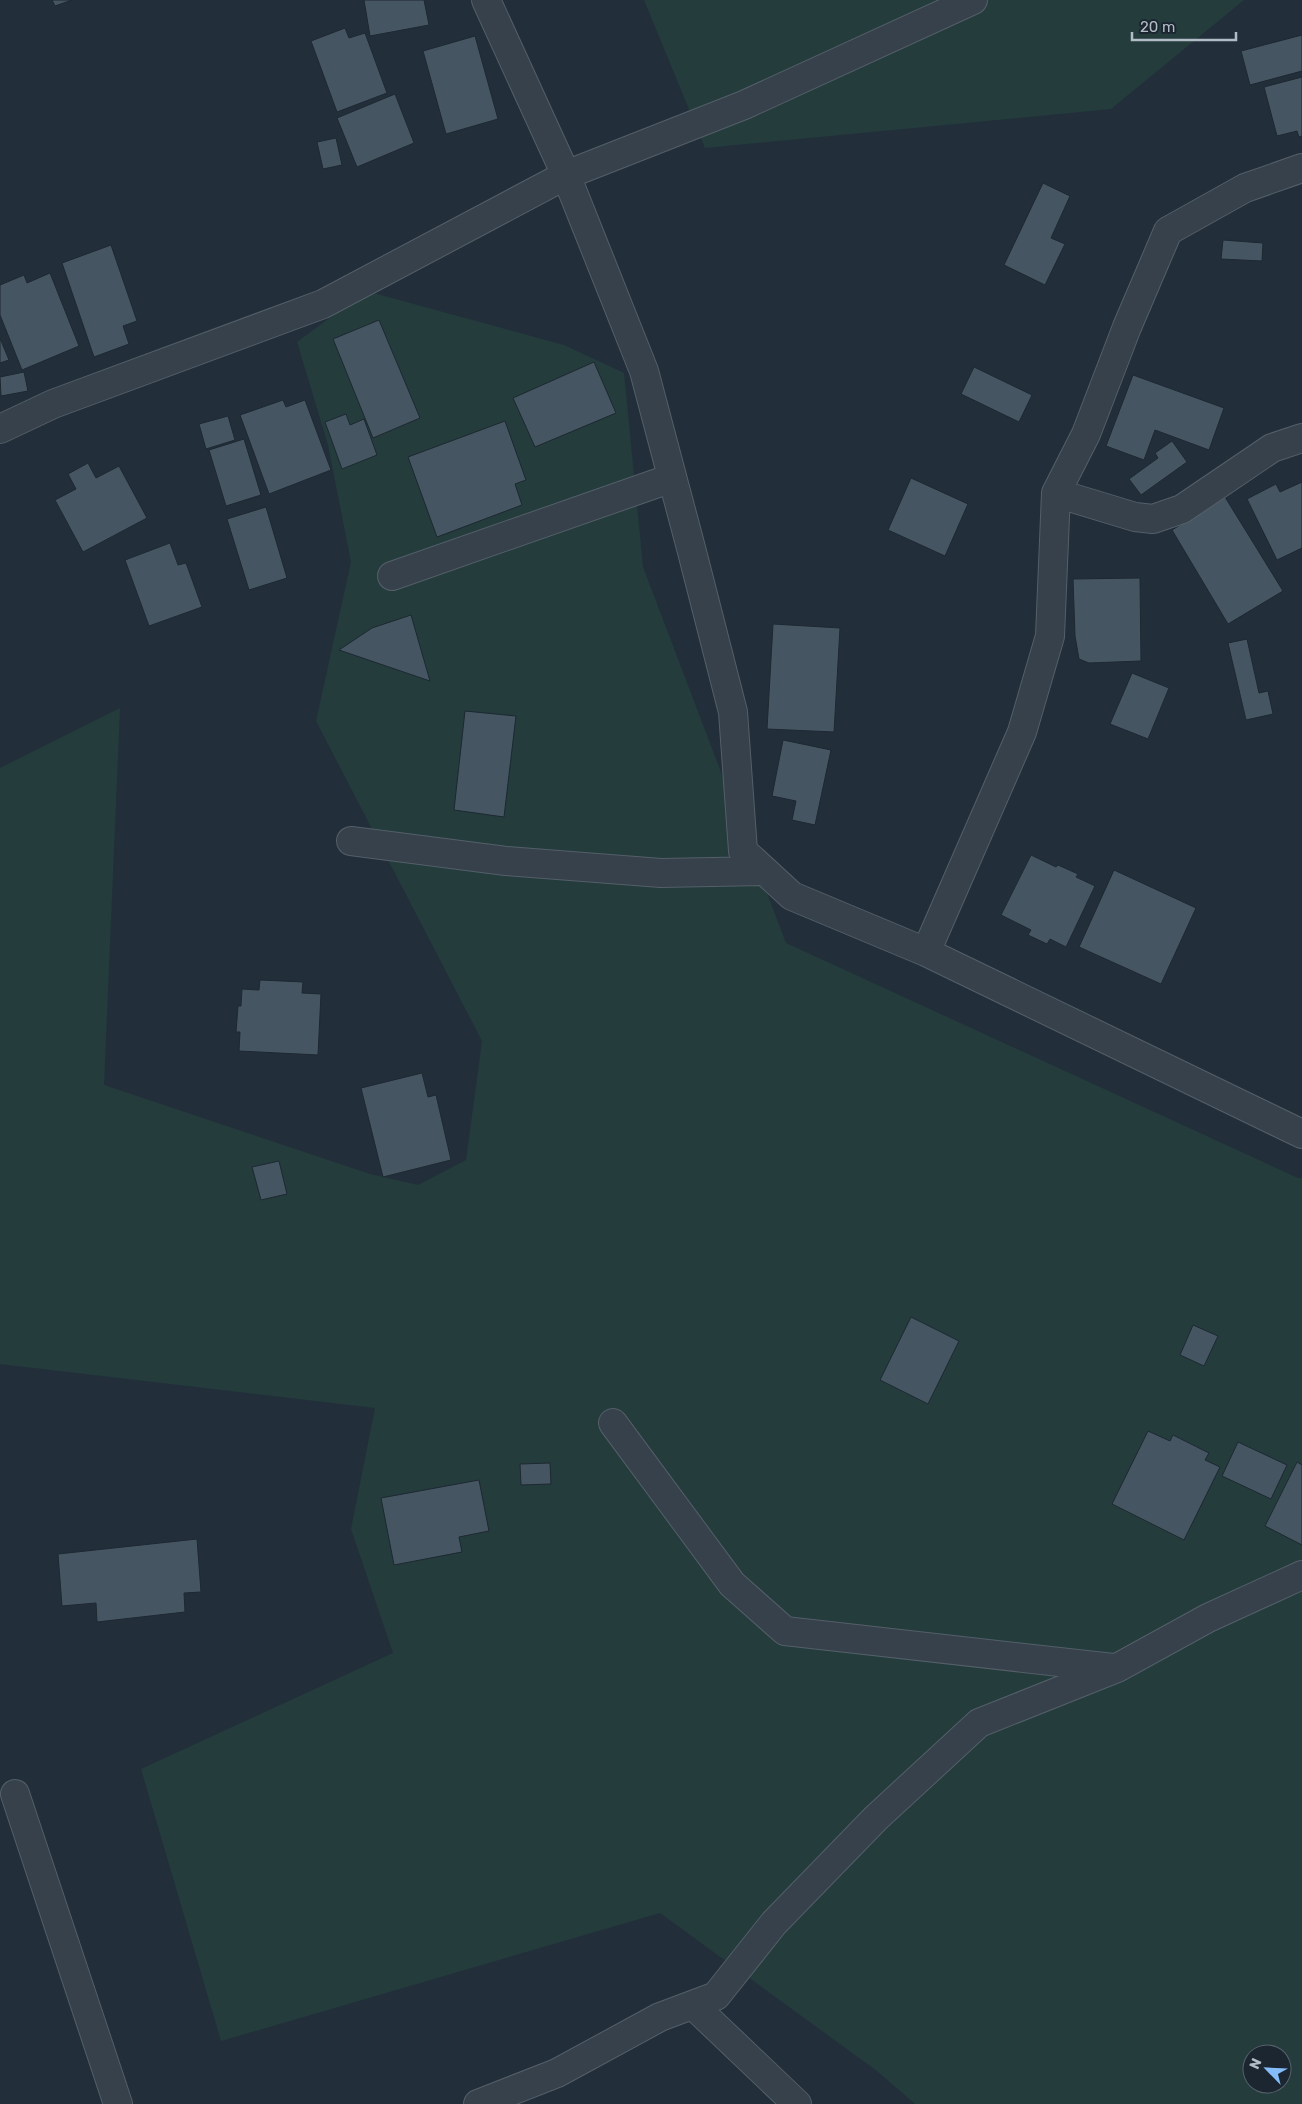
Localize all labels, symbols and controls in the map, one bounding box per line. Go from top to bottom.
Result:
scale bar [1132,10,1236,42]
text: 20 m [1140,18,1175,36]
north arrow [1242,2044,1292,2094]
text: N [1246,2056,1265,2072]

